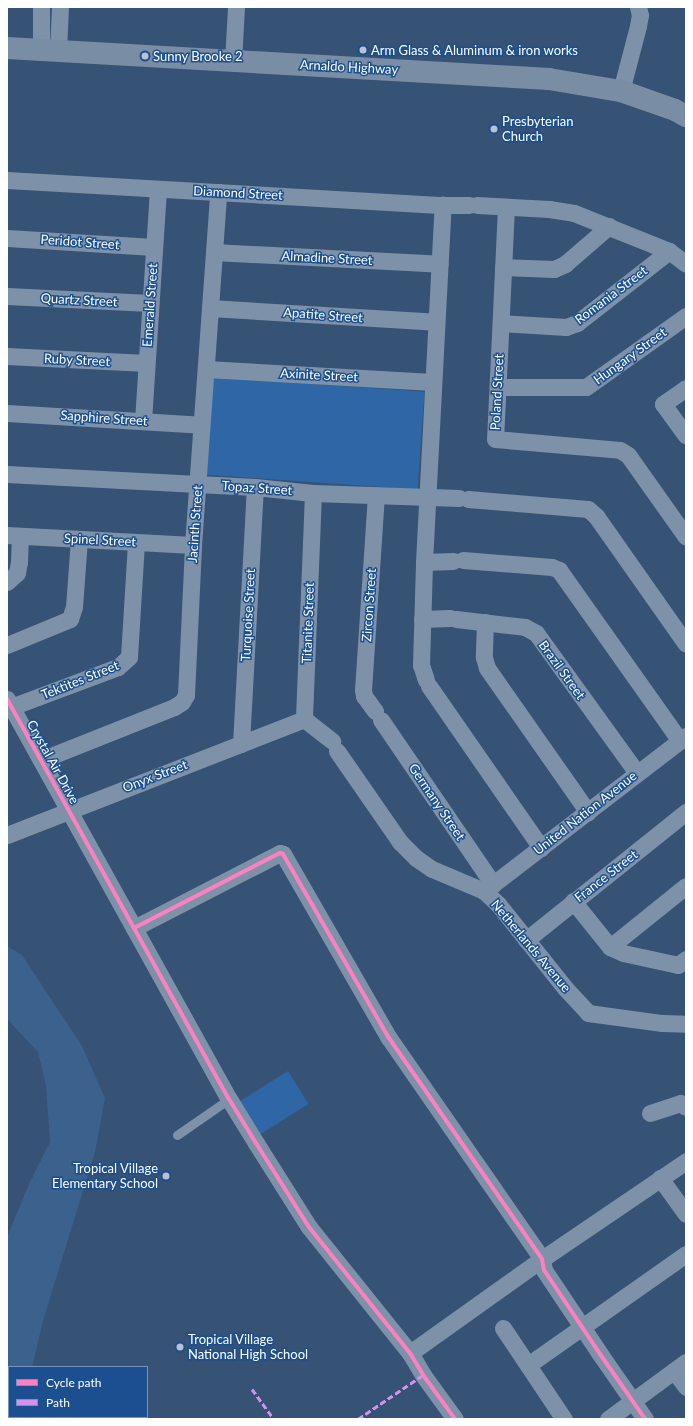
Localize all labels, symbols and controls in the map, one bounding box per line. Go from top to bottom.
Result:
place label: Arm Glass & Aluminum & iron works [371,42,579,58]
marker: Arm Glass & Aluminum & iron works [358,45,368,55]
place label: Sunny Brooke 2 [153,48,243,64]
marker: Sunny Brooke 2 [140,51,150,61]
street label: Arnaldo Highway [299,57,399,77]
place label: Presbyterian Church [502,114,574,145]
marker: Presbyterian Church [489,124,499,134]
street label: Diamond Street [193,183,283,203]
street label: Peridot Street [40,231,120,253]
street label: Almadine Street [281,248,373,268]
street label: Emerald Street [139,263,161,347]
street label: Romania Street [572,263,650,327]
street label: Quartz Street [40,290,118,310]
street label: Apatite Street [283,304,363,326]
street label: Hungary Street [590,324,670,388]
street label: Ruby Street [43,350,111,370]
street label: Poland Street [487,353,507,431]
street label: Axinite Street [280,365,358,385]
street label: Sapphire Street [60,407,148,429]
street label: Topaz Street [221,478,293,498]
street label: Jacinth Street [185,485,205,563]
street label: Spinel Street [64,530,136,550]
street label: Turquoise Street [238,568,258,662]
street label: Zircon Street [359,568,379,642]
street label: Titanite Street [299,582,317,664]
street label: Brazil Street [535,638,589,702]
street label: Tektites Street [39,657,121,703]
street label: Crystal Air Drive [23,717,83,807]
street label: Onyx Street [120,757,190,795]
street label: Germany Street [406,761,468,843]
street label: United Nation Avenue [530,768,640,858]
street label: France Street [571,847,641,905]
street label: Netherlands Avenue [488,897,574,995]
place label: Tropical Village Elementary School [52,1161,158,1192]
marker: Tropical Village Elementary School [161,1171,171,1181]
place label: Tropical Village National High School [188,1332,308,1363]
marker: Tropical Village National High School [175,1342,185,1352]
legend [8,1366,148,1418]
text: Cycle path [46,1375,101,1390]
text: Path [46,1395,70,1410]

